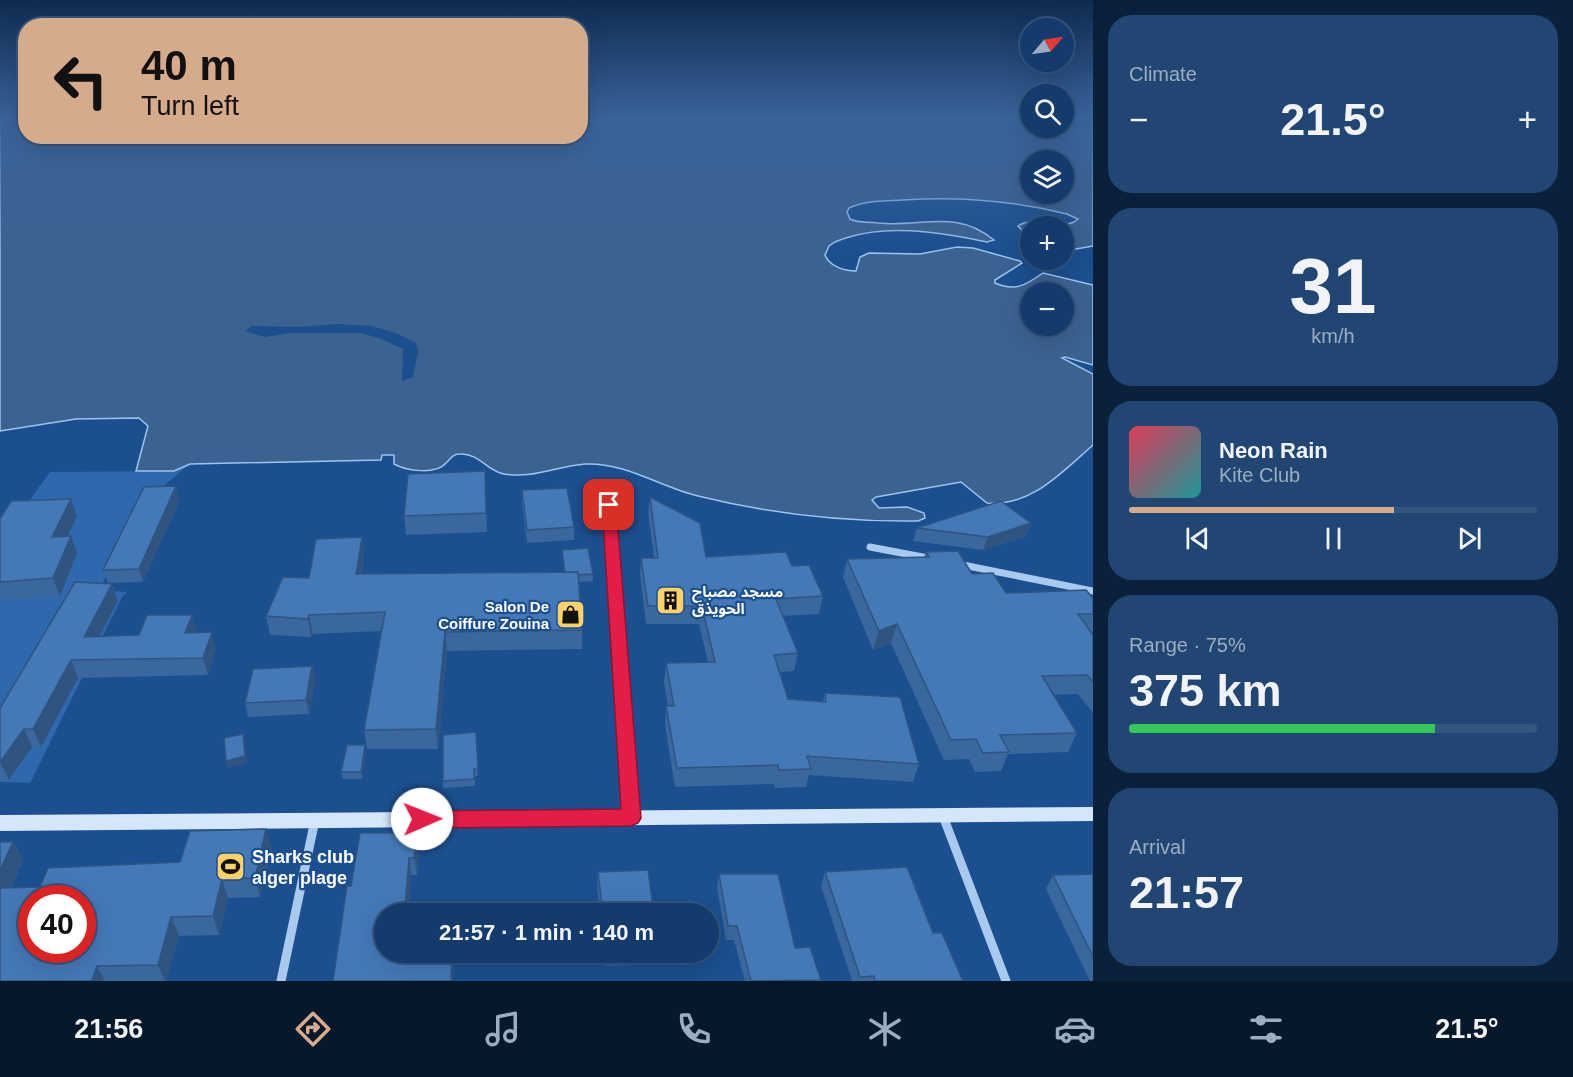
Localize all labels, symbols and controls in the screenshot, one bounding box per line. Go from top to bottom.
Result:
north arrow [1020,18,1074,72]
map controls [1020,18,1074,336]
icon: left [42,42,120,120]
text: 40 m [141,42,237,89]
text: Climate [1129,63,1197,85]
button: search [1020,84,1074,138]
text: Turn left [141,91,239,121]
text: 21.5° [1280,94,1386,145]
text: − [1129,101,1148,138]
text: + [1518,101,1537,138]
button: layers [1020,150,1074,204]
button: + [1020,216,1074,270]
text: 31 [1290,242,1376,330]
button: − [1020,282,1074,336]
text: km/h [1311,325,1355,347]
text: Neon Rain [1219,438,1328,463]
text: Kite Club [1219,464,1300,486]
pin [583,479,634,530]
icon: arrive [592,488,625,521]
icon: previous [1181,522,1214,555]
icon: pause [1317,522,1350,555]
icon: next [1453,522,1486,555]
place label: مسجد مصباح الحويذق [692,583,783,618]
building icon: مسجد مصباح الحويذق [655,584,687,616]
place label: Salon De Coiffure Zouina [438,598,550,632]
shop icon: Salon De Coiffure Zouina [554,599,586,631]
text: Range · 75% [1129,634,1246,656]
text: 375 km [1129,665,1282,716]
position arrow [390,787,454,851]
text: Arrival [1129,836,1186,858]
place label: Sharks club alger plage [252,847,354,888]
sports icon: Sharks club alger plage [215,851,247,883]
text: 21:57 [1129,867,1244,918]
speed limit sign: 40 [18,885,96,963]
text: 21:57 · 1 min · 140 m [439,920,654,945]
icon: directions [292,1008,334,1050]
icon: music [482,1008,524,1050]
icon: phone [673,1008,715,1050]
icon: climate [864,1008,906,1050]
icon: car [1054,1008,1096,1050]
icon: filters [1245,1008,1287,1050]
text: 21:56 [74,1014,143,1044]
text: 21.5° [1435,1014,1499,1044]

